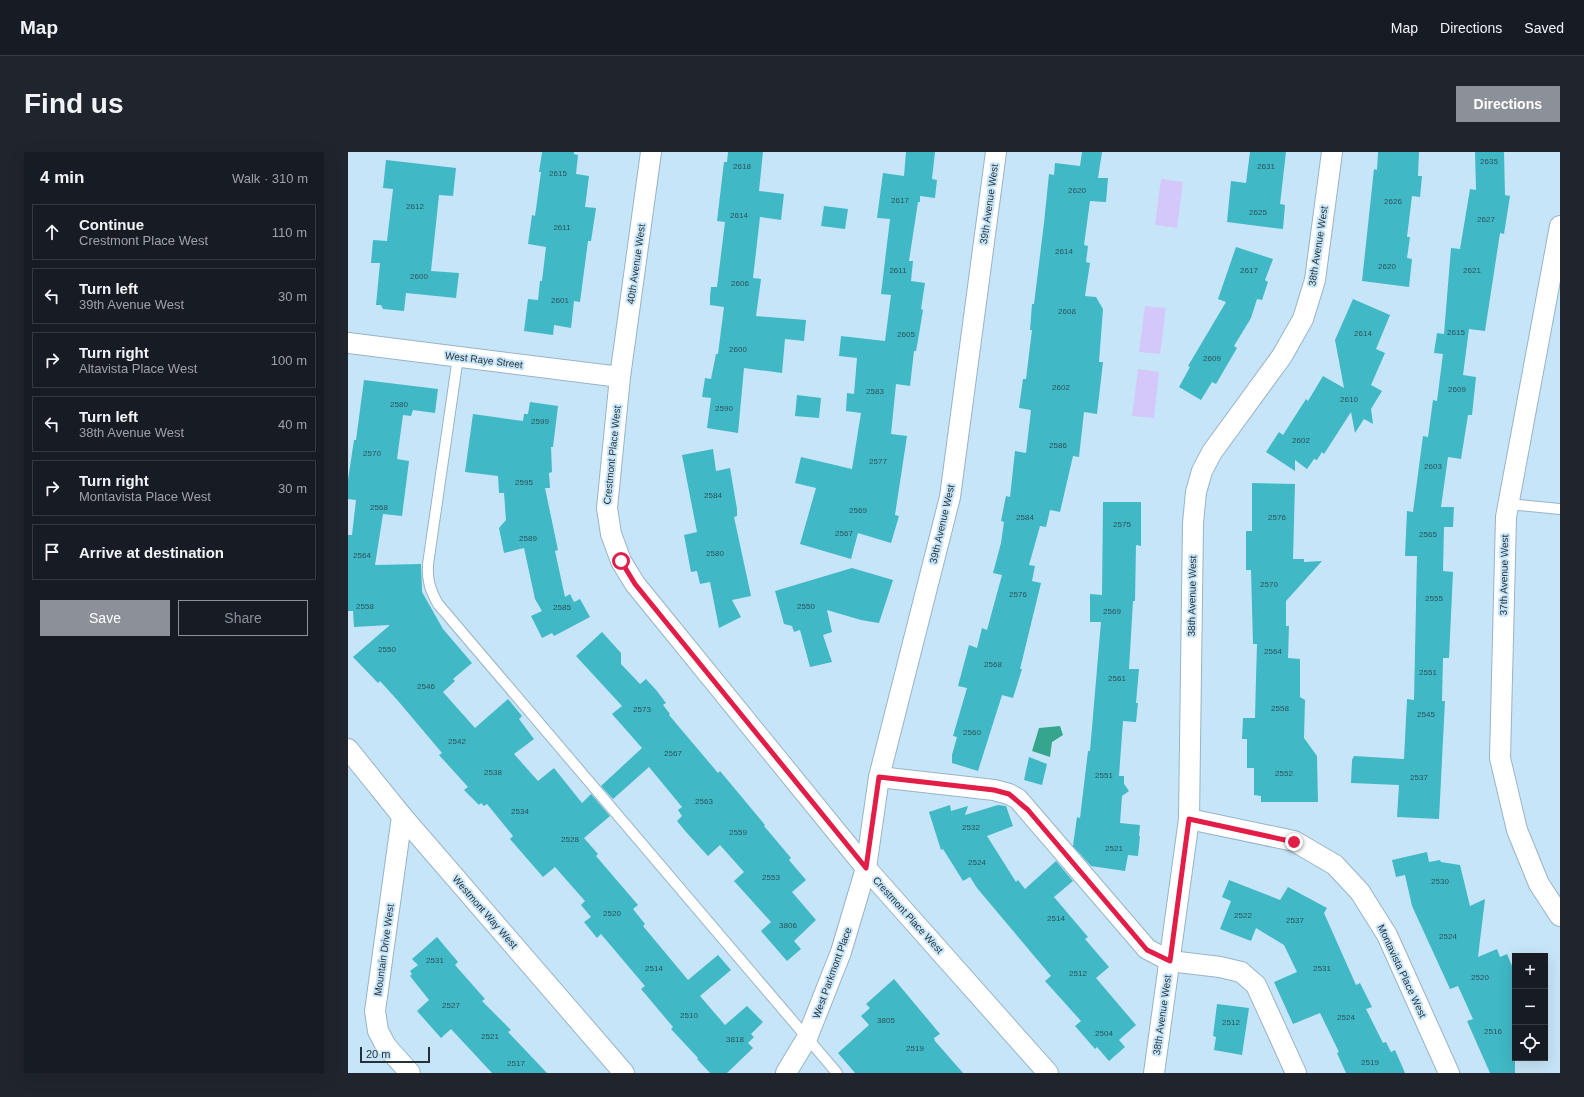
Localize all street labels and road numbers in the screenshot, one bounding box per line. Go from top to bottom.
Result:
street label: 39th Avenue West [978,163,1000,245]
street label: 38th Avenue West [1306,205,1330,287]
street label: 40th Avenue West [625,223,647,305]
street label: West Raye Street [445,350,524,370]
street label: Crestmont Place West [601,405,623,505]
street label: 39th Avenue West [928,483,956,565]
street label: 37th Avenue West [1498,534,1510,615]
street label: 38th Avenue West [1186,555,1198,636]
street label: Westmont Way West [450,873,520,951]
street label: Crestmont Place West [871,874,945,956]
street label: Mountain Drive West [372,903,396,997]
street label: Montavista Place West [1376,923,1429,1020]
street label: West Parkmont Place [810,926,854,1020]
street label: 38th Avenue West [1151,974,1173,1056]

